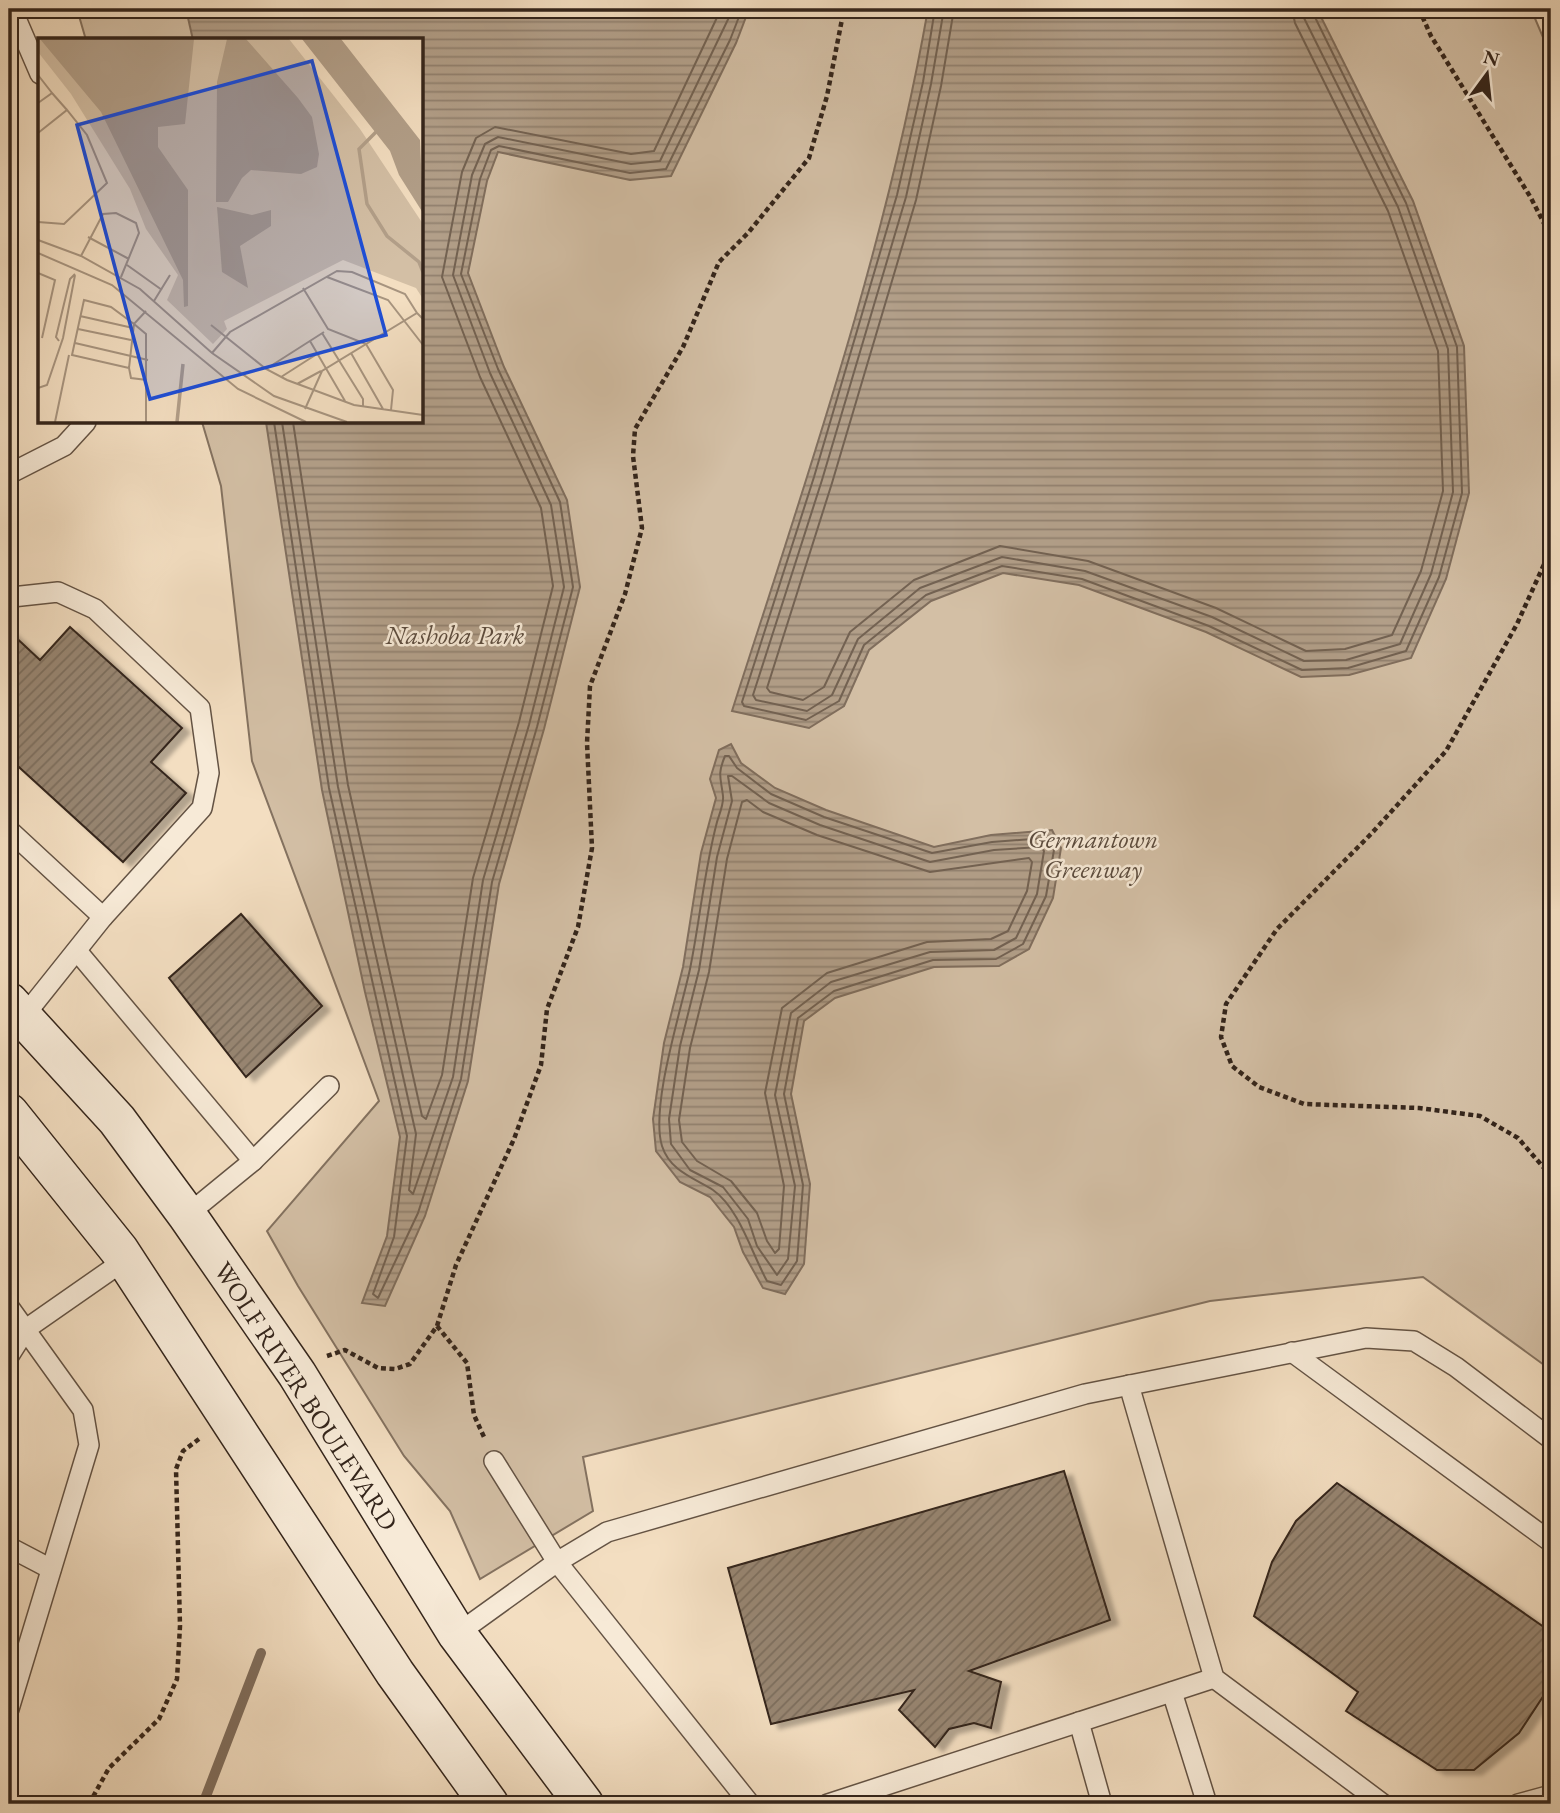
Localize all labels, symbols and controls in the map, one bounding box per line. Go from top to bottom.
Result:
inset map [38,38,424,424]
north arrow [1452,38,1522,108]
text: N [1481,44,1503,72]
park label: Nashoba Park [385,618,525,652]
park label: Germantown Greenway [1028,822,1158,886]
street label: WOLF RIVER BOULEVARD [206,1255,406,1537]

